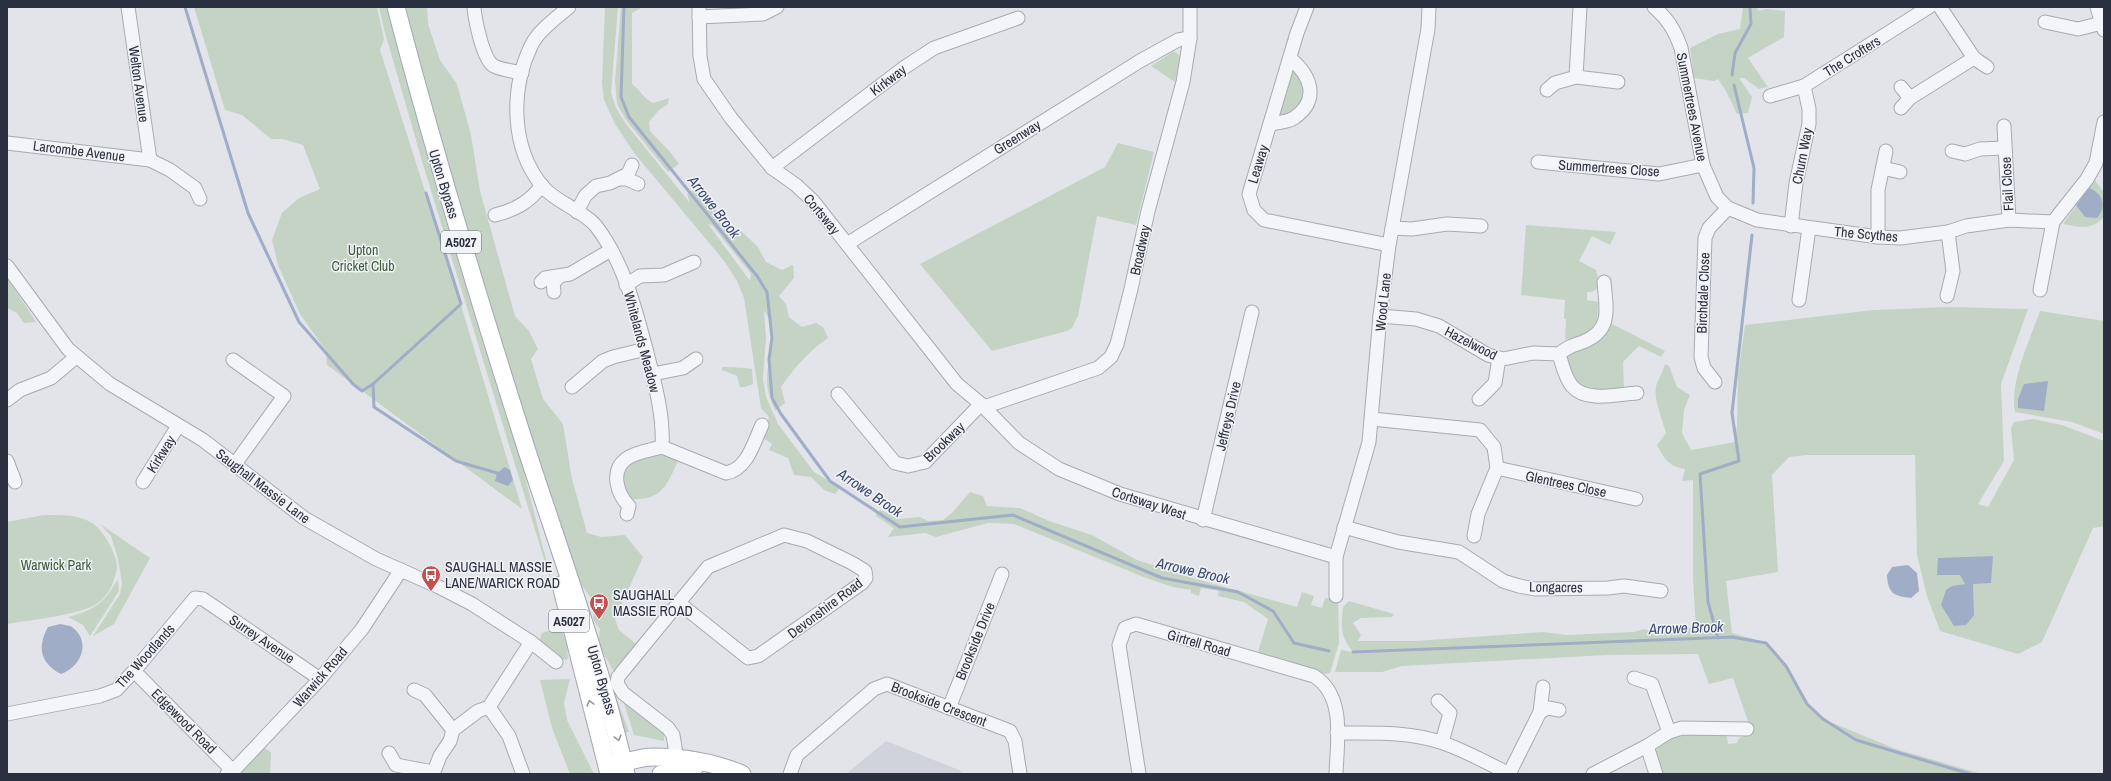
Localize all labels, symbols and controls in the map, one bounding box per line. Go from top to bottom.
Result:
street label: The Crofters [1820,31,1884,81]
street label: Welton Avenue [125,45,153,123]
street label: Summertrees Avenue [1673,51,1711,163]
street label: Kirkway [866,60,910,99]
street label: Greenway [990,115,1044,158]
street label: Churn Way [1788,126,1816,186]
street label: Larcombe Avenue [32,136,126,166]
street label: Leaway [1244,142,1272,186]
street label: Upton Bypass [425,147,463,221]
street label: Summertrees Close [1558,155,1660,181]
street label: Flail Close [1997,156,2017,212]
water label: Arrowe Brook [683,170,746,243]
street label: Cortsway [800,190,844,238]
street label: The Scythes [1833,222,1899,246]
street label: Broadway [1126,223,1154,277]
road number: A5027 [441,231,481,253]
park label: Upton Cricket Club [331,241,395,275]
street label: Birchdale Close [1693,252,1713,334]
street label: Wood Lane [1371,272,1395,332]
street label: Whitelands Meadow [620,289,664,395]
street label: Hazelwood [1442,322,1500,364]
street label: Jeffreys Drive [1211,380,1245,452]
street label: Brookway [920,418,969,466]
street label: Kirkway [143,432,180,476]
street label: Saughall Massie Lane [212,445,314,527]
water label: Arrowe Brook [833,462,908,523]
street label: Glentrees Close [1524,467,1608,501]
street label: Cortsway West [1110,483,1188,523]
water label: Arrowe Brook [1153,552,1233,589]
park label: Warwick Park [21,556,91,574]
place label: SAUGHALL MASSIE LANE/WARICK ROAD [445,558,560,592]
bus stop icon: SAUGHALL MASSIE LANE/WARICK ROAD [420,564,442,592]
street label: Devonshire Road [784,574,866,642]
street label: Longacres [1529,578,1583,596]
place label: SAUGHALL MASSIE ROAD [613,586,693,620]
bus stop icon: SAUGHALL MASSIE ROAD [588,592,610,620]
street label: Brookside Drive [951,599,999,683]
road number: A5027 [549,610,589,632]
street label: Surrey Avenue [226,611,298,667]
water label: Arrowe Brook [1647,616,1724,639]
street label: The Woodlands [111,620,179,692]
street label: Girtrell Road [1165,625,1233,661]
street label: Warwick Road [289,643,351,711]
street label: Upton Bypass [583,643,621,717]
street label: Brookside Crescent [889,678,989,730]
street label: Edgewood Road [148,685,220,757]
one-way arrow [586,699,595,706]
one-way arrow [613,735,622,742]

